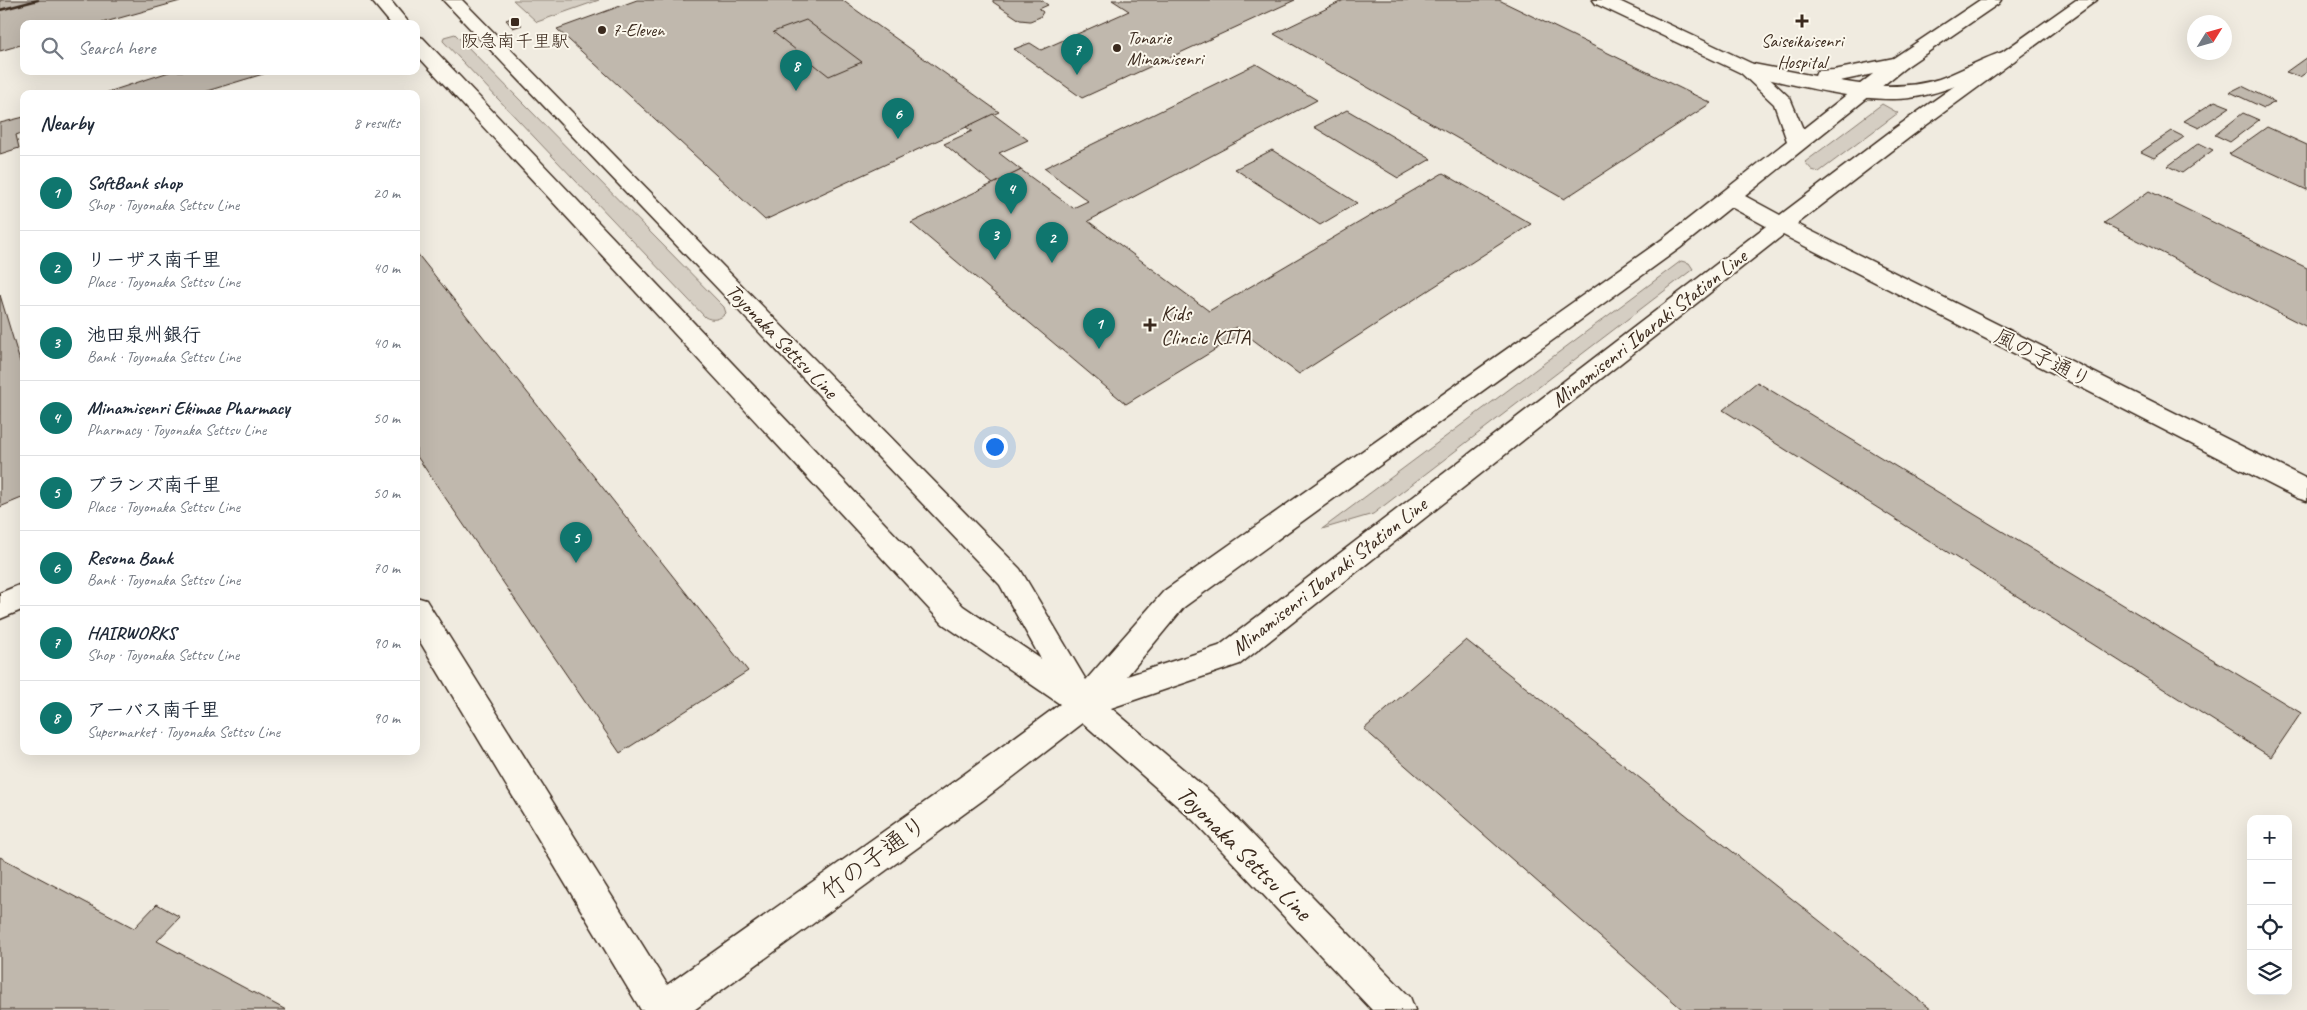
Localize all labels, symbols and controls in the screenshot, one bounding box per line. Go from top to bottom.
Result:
marker: Saiseikaisenri Hospital [1795,14,1809,28]
north arrow [2187,15,2232,60]
marker: 阪急南千里駅 [509,16,521,28]
place label: 7-Eleven [612,19,665,41]
search box [20,20,420,75]
marker: 7-Eleven [596,24,608,36]
place label: Tonarie Minamisenri [1127,27,1206,70]
place label: 阪急南千里駅 [461,30,569,52]
place label: Saiseikaisenri Hospital [1761,30,1846,73]
icon: search [38,34,66,62]
pin: 7 [1061,34,1093,75]
text: Search here [78,36,155,60]
marker: Tonarie Minamisenri [1111,42,1123,54]
pin: 8 [780,50,812,91]
pin: 6 [882,98,914,139]
text: Nearby [40,110,93,136]
text: 8 results [353,113,400,133]
text: SoftBank shop [87,171,182,195]
pin: 4 [995,173,1027,214]
text: 1 [52,183,60,203]
text: 20 m [373,183,400,203]
text: Shop · Toyonaka Settsu Line [87,195,239,215]
pin: 3 [979,219,1011,260]
pin: 2 [1036,222,1068,263]
street label: Minamisenri Ibaraki Station Line [1546,242,1754,412]
text: リーザス南千里 [87,248,221,272]
text: 2 [52,258,60,278]
text: 40 m [373,258,400,278]
text: Place · Toyonaka Settsu Line [87,272,240,292]
street label: Toyonaka Settsu Line [721,278,844,405]
place label: Kids Clincic KITA [1161,300,1251,350]
pin: 1 [1083,308,1115,349]
marker: Kids Clincic KITA [1143,318,1157,332]
text: 池田泉州銀行 [87,323,201,347]
street label: 風の子通り [1990,323,2096,393]
text: 3 [52,333,60,353]
text: 40 m [373,333,400,353]
text: Bank · Toyonaka Settsu Line [87,347,240,367]
text: Minamisenri Ekimae Pharmacy [87,396,290,420]
text: 4 [52,408,60,428]
text: 50 m [373,408,400,428]
text: Pharmacy · Toyonaka Settsu Line [87,420,266,440]
your location [982,434,1008,460]
text: ブランズ南千里 [87,473,221,497]
text: 5 [53,483,59,503]
text: 50 m [373,483,400,503]
street label: Minamisenri Ibaraki Station Line [1226,490,1434,660]
text: Place · Toyonaka Settsu Line [87,497,240,517]
pin: 5 [560,522,592,563]
text: Resona Bank [87,546,173,570]
text: 6 [52,558,60,578]
text: 70 m [373,558,400,578]
text: Bank · Toyonaka Settsu Line [87,570,240,590]
text: HAIRWORKS [87,621,176,645]
text: 7 [52,633,60,653]
text: 90 m [373,633,400,653]
text: Shop · Toyonaka Settsu Line [87,645,239,665]
text: アーバス南千里 [87,698,219,722]
text: 8 [52,708,60,728]
text: 90 m [373,708,400,728]
text: Supermarket · Toyonaka Settsu Line [87,722,280,742]
street label: Toyonaka Settsu Line [1170,779,1320,929]
street label: 竹の子通り [814,808,934,908]
map controls [2247,815,2292,995]
button: + [2247,815,2292,860]
button: − [2247,860,2292,905]
button: locate [2247,905,2292,950]
button: layers [2247,950,2292,995]

